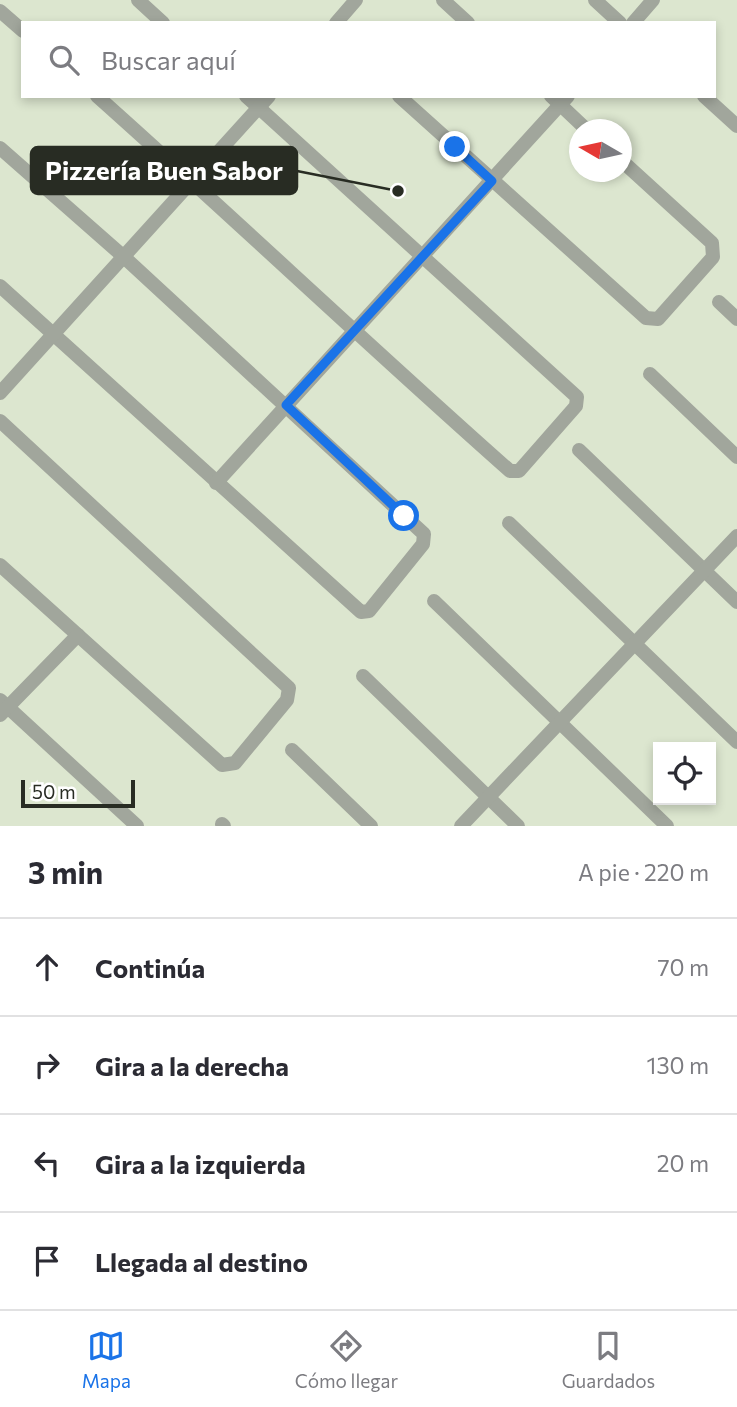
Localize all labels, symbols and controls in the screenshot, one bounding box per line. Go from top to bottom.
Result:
search box [21,21,716,98]
icon: search [45,41,83,79]
text: Buscar aquí [101,44,236,75]
north arrow [569,119,632,182]
route end [439,131,470,162]
callout: Pizzería Buen Sabor [31,147,297,194]
text: Pizzería Buen Sabor [45,154,283,185]
route start [388,500,419,531]
map controls [653,742,716,805]
button: locate [653,742,716,805]
scale bar [21,777,135,809]
text: 50 m [32,780,76,803]
text: 3 min [28,853,103,890]
text: A pie · 220 m [578,858,709,886]
icon: ahead [28,948,66,986]
text: Continúa [95,952,205,983]
text: 70 m [657,953,709,981]
icon: right [28,1046,66,1084]
text: Gira a la derecha [95,1050,289,1081]
text: 130 m [647,1051,709,1079]
icon: left [28,1144,66,1182]
text: Gira a la izquierda [95,1148,306,1179]
text: 20 m [657,1149,709,1177]
icon: arrive [28,1242,66,1280]
text: Llegada al destino [95,1246,308,1277]
tab: Mapa [82,1327,131,1392]
tab: Cómo llegar [295,1327,398,1392]
tab: Guardados [562,1327,655,1392]

